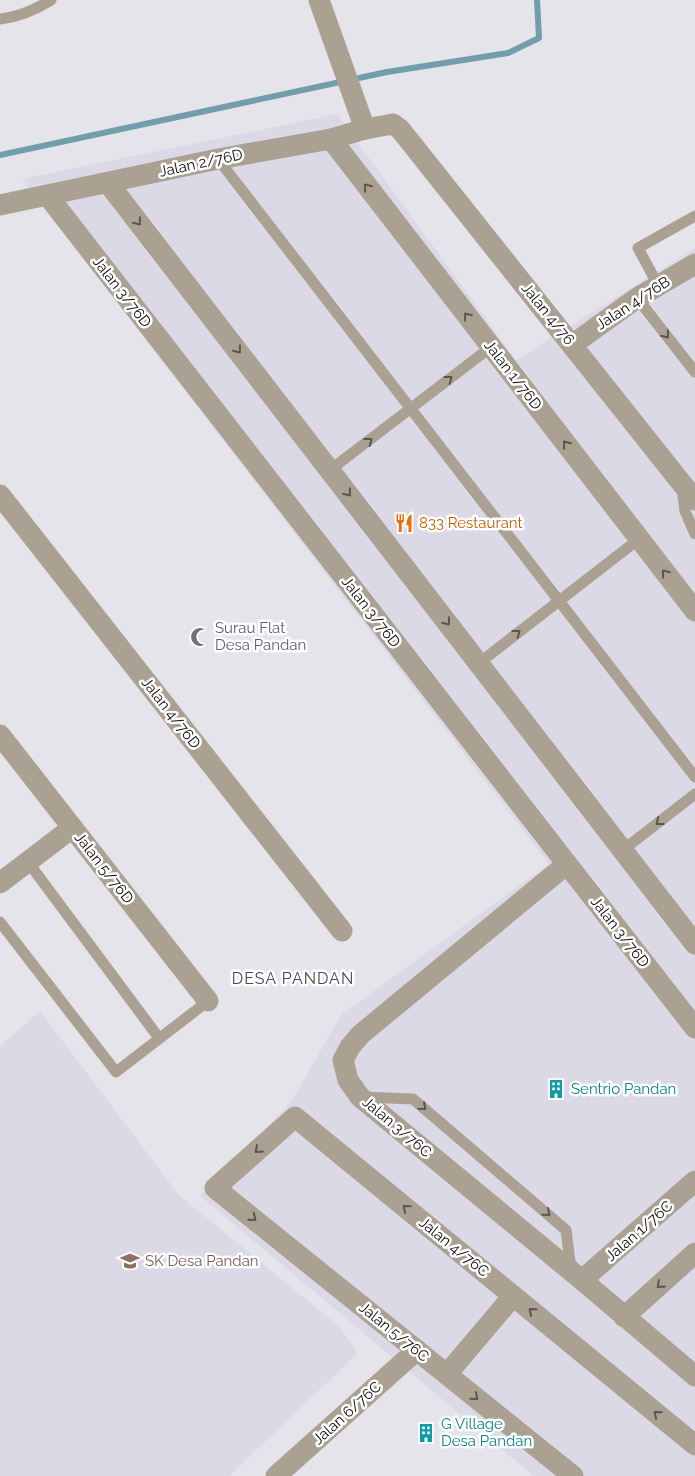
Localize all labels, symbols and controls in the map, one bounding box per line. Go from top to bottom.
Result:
street label: Jalan 2/76D [158,145,245,181]
one-way arrow [365,184,373,193]
one-way arrow [133,216,141,225]
street label: Jalan 3/76D [89,253,155,331]
street label: Jalan 4/76B [593,272,673,334]
street label: Jalan 4/76 [518,279,578,349]
one-way arrow [463,312,472,321]
one-way arrow [660,329,669,339]
street label: Jalan 1/76D [480,337,546,414]
one-way arrow [232,345,241,354]
one-way arrow [443,376,453,385]
one-way arrow [363,438,372,446]
one-way arrow [563,440,572,450]
one-way arrow [342,487,350,496]
restaurant icon: 833 Restaurant [393,512,415,534]
place label: 833 Restaurant [419,514,523,532]
one-way arrow [663,570,671,579]
street label: Jalan 3/76D [338,573,404,651]
one-way arrow [441,616,449,625]
place label: Surau Flat Desa Pandan [215,619,306,654]
mosque icon: Surau Flat Desa Pandan [189,626,211,648]
one-way arrow [511,631,520,639]
street label: Jalan 4/76D [138,674,204,752]
one-way arrow [655,816,665,825]
street label: Jalan 5/76D [71,829,137,907]
street label: Jalan 3/76D [587,893,653,971]
district label: DESA PANDAN [232,969,354,988]
building icon: Sentrio Pandan [545,1078,567,1100]
place label: Sentrio Pandan [571,1080,676,1098]
street label: Jalan 3/76C [359,1093,435,1161]
one-way arrow [417,1101,426,1110]
one-way arrow [255,1144,264,1153]
street label: Jalan 1/76C [602,1197,676,1265]
one-way arrow [403,1206,412,1214]
one-way arrow [541,1207,550,1216]
one-way arrow [248,1213,257,1222]
street label: Jalan 4/76C [415,1213,493,1281]
school or university icon: SK Desa Pandan [119,1250,141,1272]
place label: SK Desa Pandan [145,1252,259,1270]
one-way arrow [656,1279,665,1288]
street label: Jalan 5/76C [355,1298,433,1366]
one-way arrow [529,1309,538,1317]
street label: Jalan 6/76C [309,1378,385,1448]
one-way arrow [470,1392,479,1401]
one-way arrow [654,1411,663,1420]
place label: G Village Desa Pandan [441,1415,532,1450]
building icon: G Village Desa Pandan [415,1422,437,1444]

